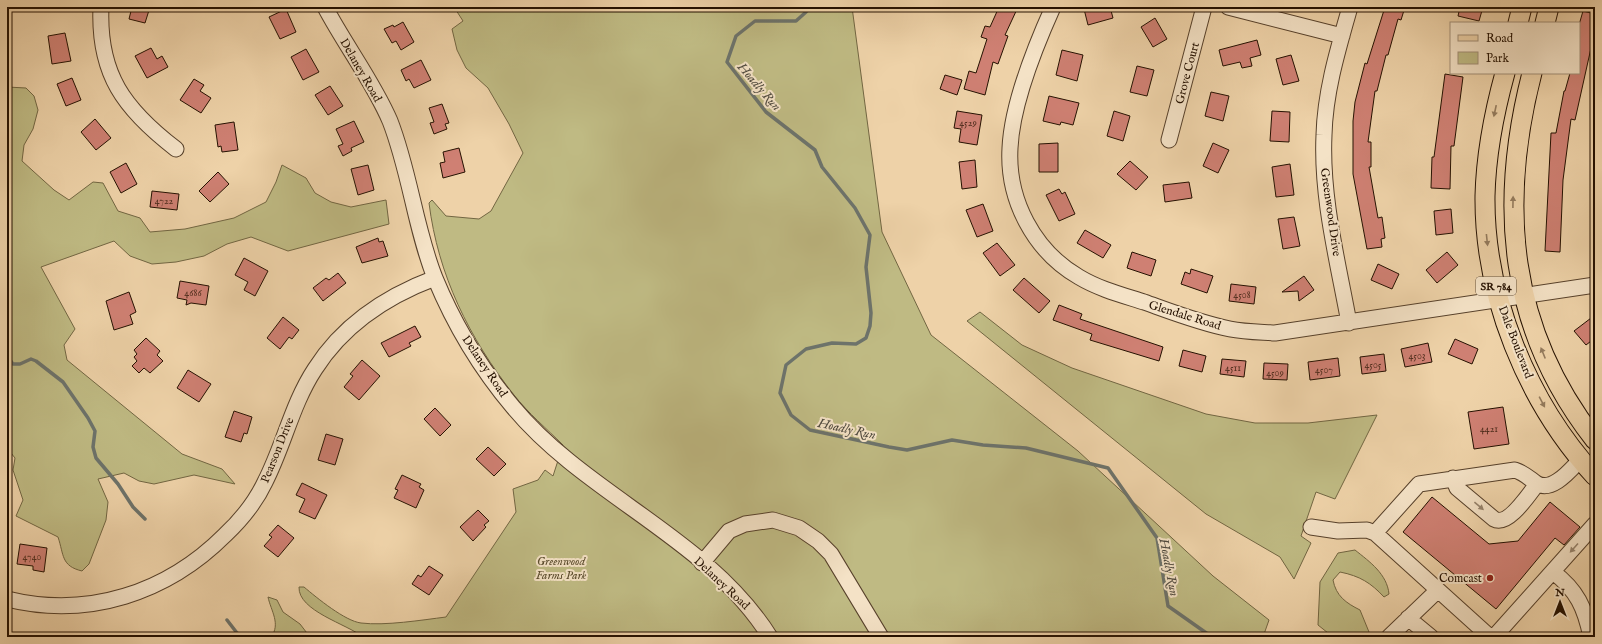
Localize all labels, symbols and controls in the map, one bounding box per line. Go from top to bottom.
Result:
legend [1450,22,1580,74]
text: Road [1486,31,1514,46]
street label: Delaney Road [336,36,385,105]
street label: Grove Court [1172,41,1203,106]
text: Park [1486,51,1509,66]
water label: Hoadly Run [733,59,785,115]
one-way arrow [1492,105,1498,117]
house number: 4529 [959,117,977,130]
street label: Greenwood Drive [1317,167,1344,258]
house number: 4722 [155,195,174,208]
one-way arrow [1510,195,1516,208]
one-way arrow [1484,234,1491,246]
road number: SR 784 [1476,277,1516,295]
house number: 4686 [184,287,202,300]
house number: 4508 [1233,289,1251,302]
street label: Glendale Road [1147,297,1223,334]
street label: Dale Boulevard [1495,304,1537,381]
street label: Delaney Road [458,333,511,400]
one-way arrow [1540,347,1546,359]
house number: 4503 [1408,350,1426,363]
house number: 4505 [1365,359,1382,372]
house number: 4511 [1225,362,1241,375]
house number: 4507 [1315,364,1333,377]
house number: 4509 [1266,367,1284,380]
one-way arrow [1539,396,1545,408]
street label: Pearson Drive [257,415,298,485]
water label: Hoadly Run [815,415,877,444]
house number: 4421 [1480,423,1498,436]
one-way arrow [1473,502,1484,511]
water label: Hoadly Run [1154,536,1182,598]
one-way arrow [1569,543,1578,553]
house number: 4740 [22,551,42,564]
park label: Greenwood Farms Park [536,554,587,583]
street label: Delaney Road [691,554,753,614]
place label: Comcast [1439,571,1482,586]
marker: Comcast [1485,573,1495,583]
north arrow [1540,582,1580,622]
text: N [1554,586,1565,600]

